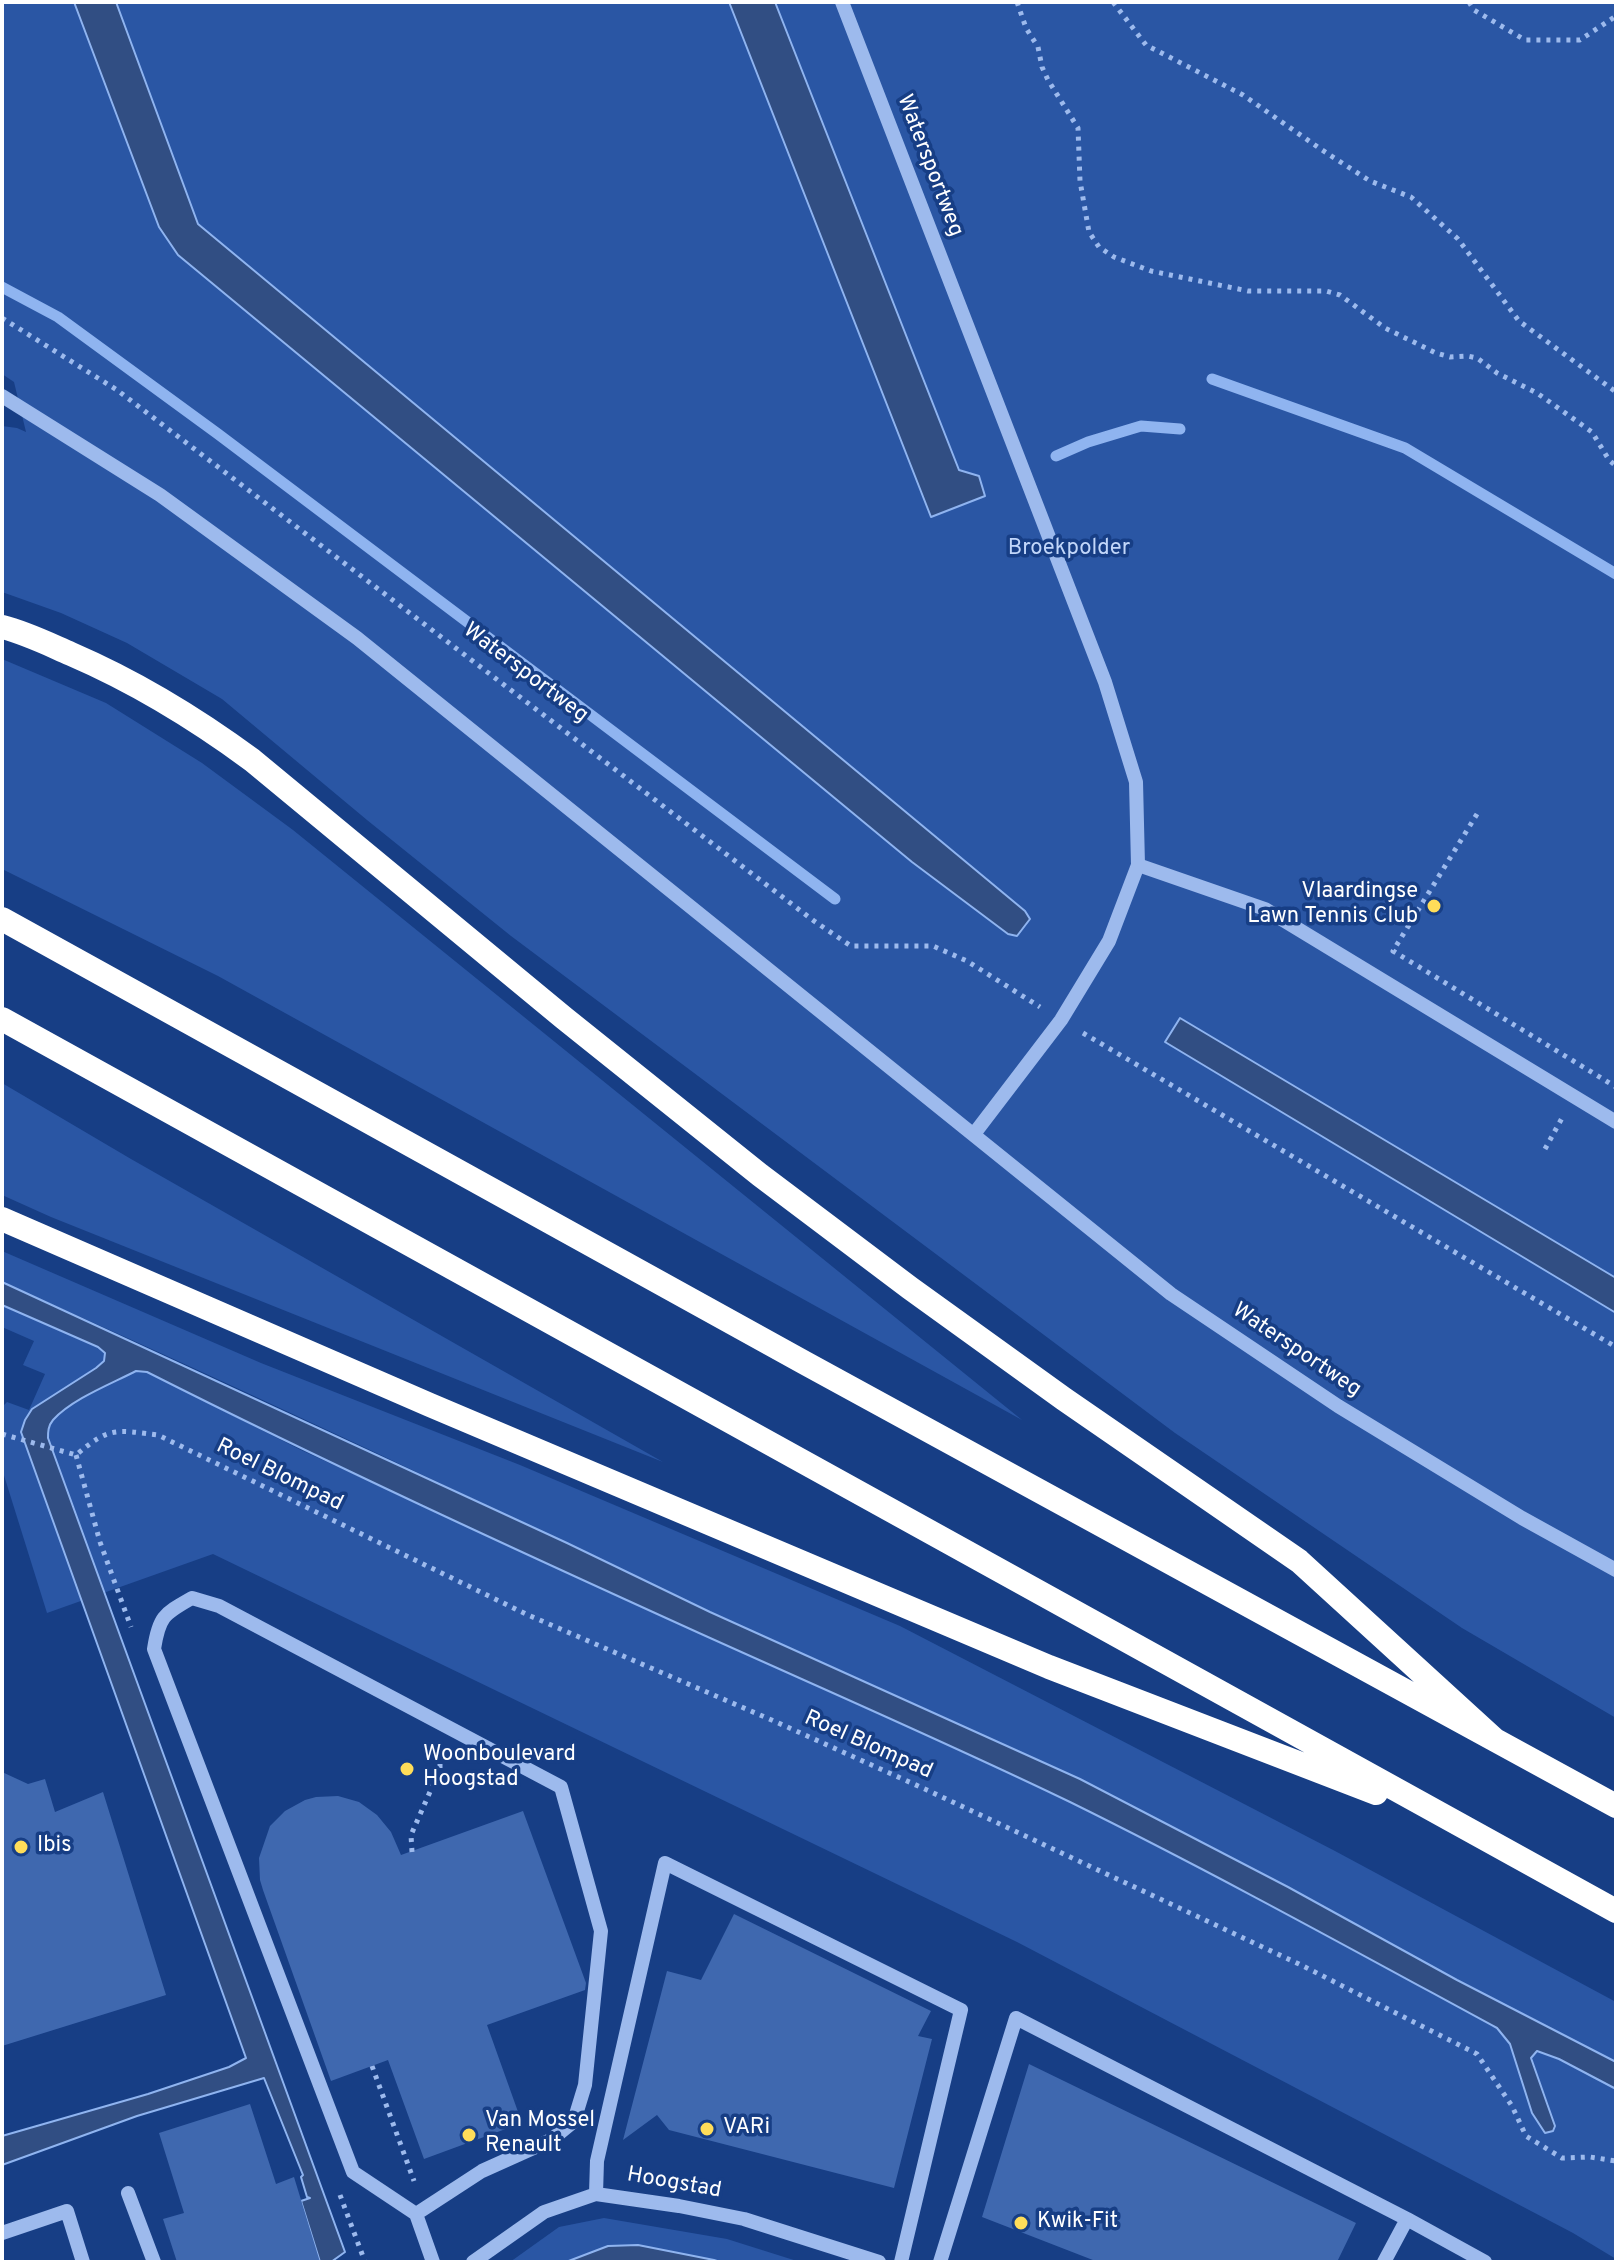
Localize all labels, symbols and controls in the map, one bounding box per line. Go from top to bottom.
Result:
street label: Watersportweg [890,91,968,241]
park label: Broekpolder [1008,537,1130,563]
street label: Watersportweg [457,618,593,730]
place label: Vlaardingse Lawn Tennis Club [1247,880,1418,932]
marker: Vlaardingse Lawn Tennis Club [1425,897,1443,915]
street label: Watersportweg [1226,1298,1366,1404]
street label: Roel Blompad [211,1434,347,1518]
street label: Roel Blompad [800,1706,936,1786]
place label: Woonboulevard Hoogstad [423,1743,576,1794]
marker: Woonboulevard Hoogstad [398,1760,416,1778]
place label: Ibis [37,1834,71,1860]
marker: Ibis [12,1838,30,1856]
place label: Van Mossel Renault [485,2109,595,2160]
place label: VARi [723,2116,770,2142]
marker: VARi [698,2120,716,2138]
marker: Van Mossel Renault [460,2126,478,2144]
street label: Hoogstad [625,2163,723,2205]
place label: Kwik-Fit [1037,2210,1118,2236]
marker: Kwik-Fit [1012,2214,1030,2232]

